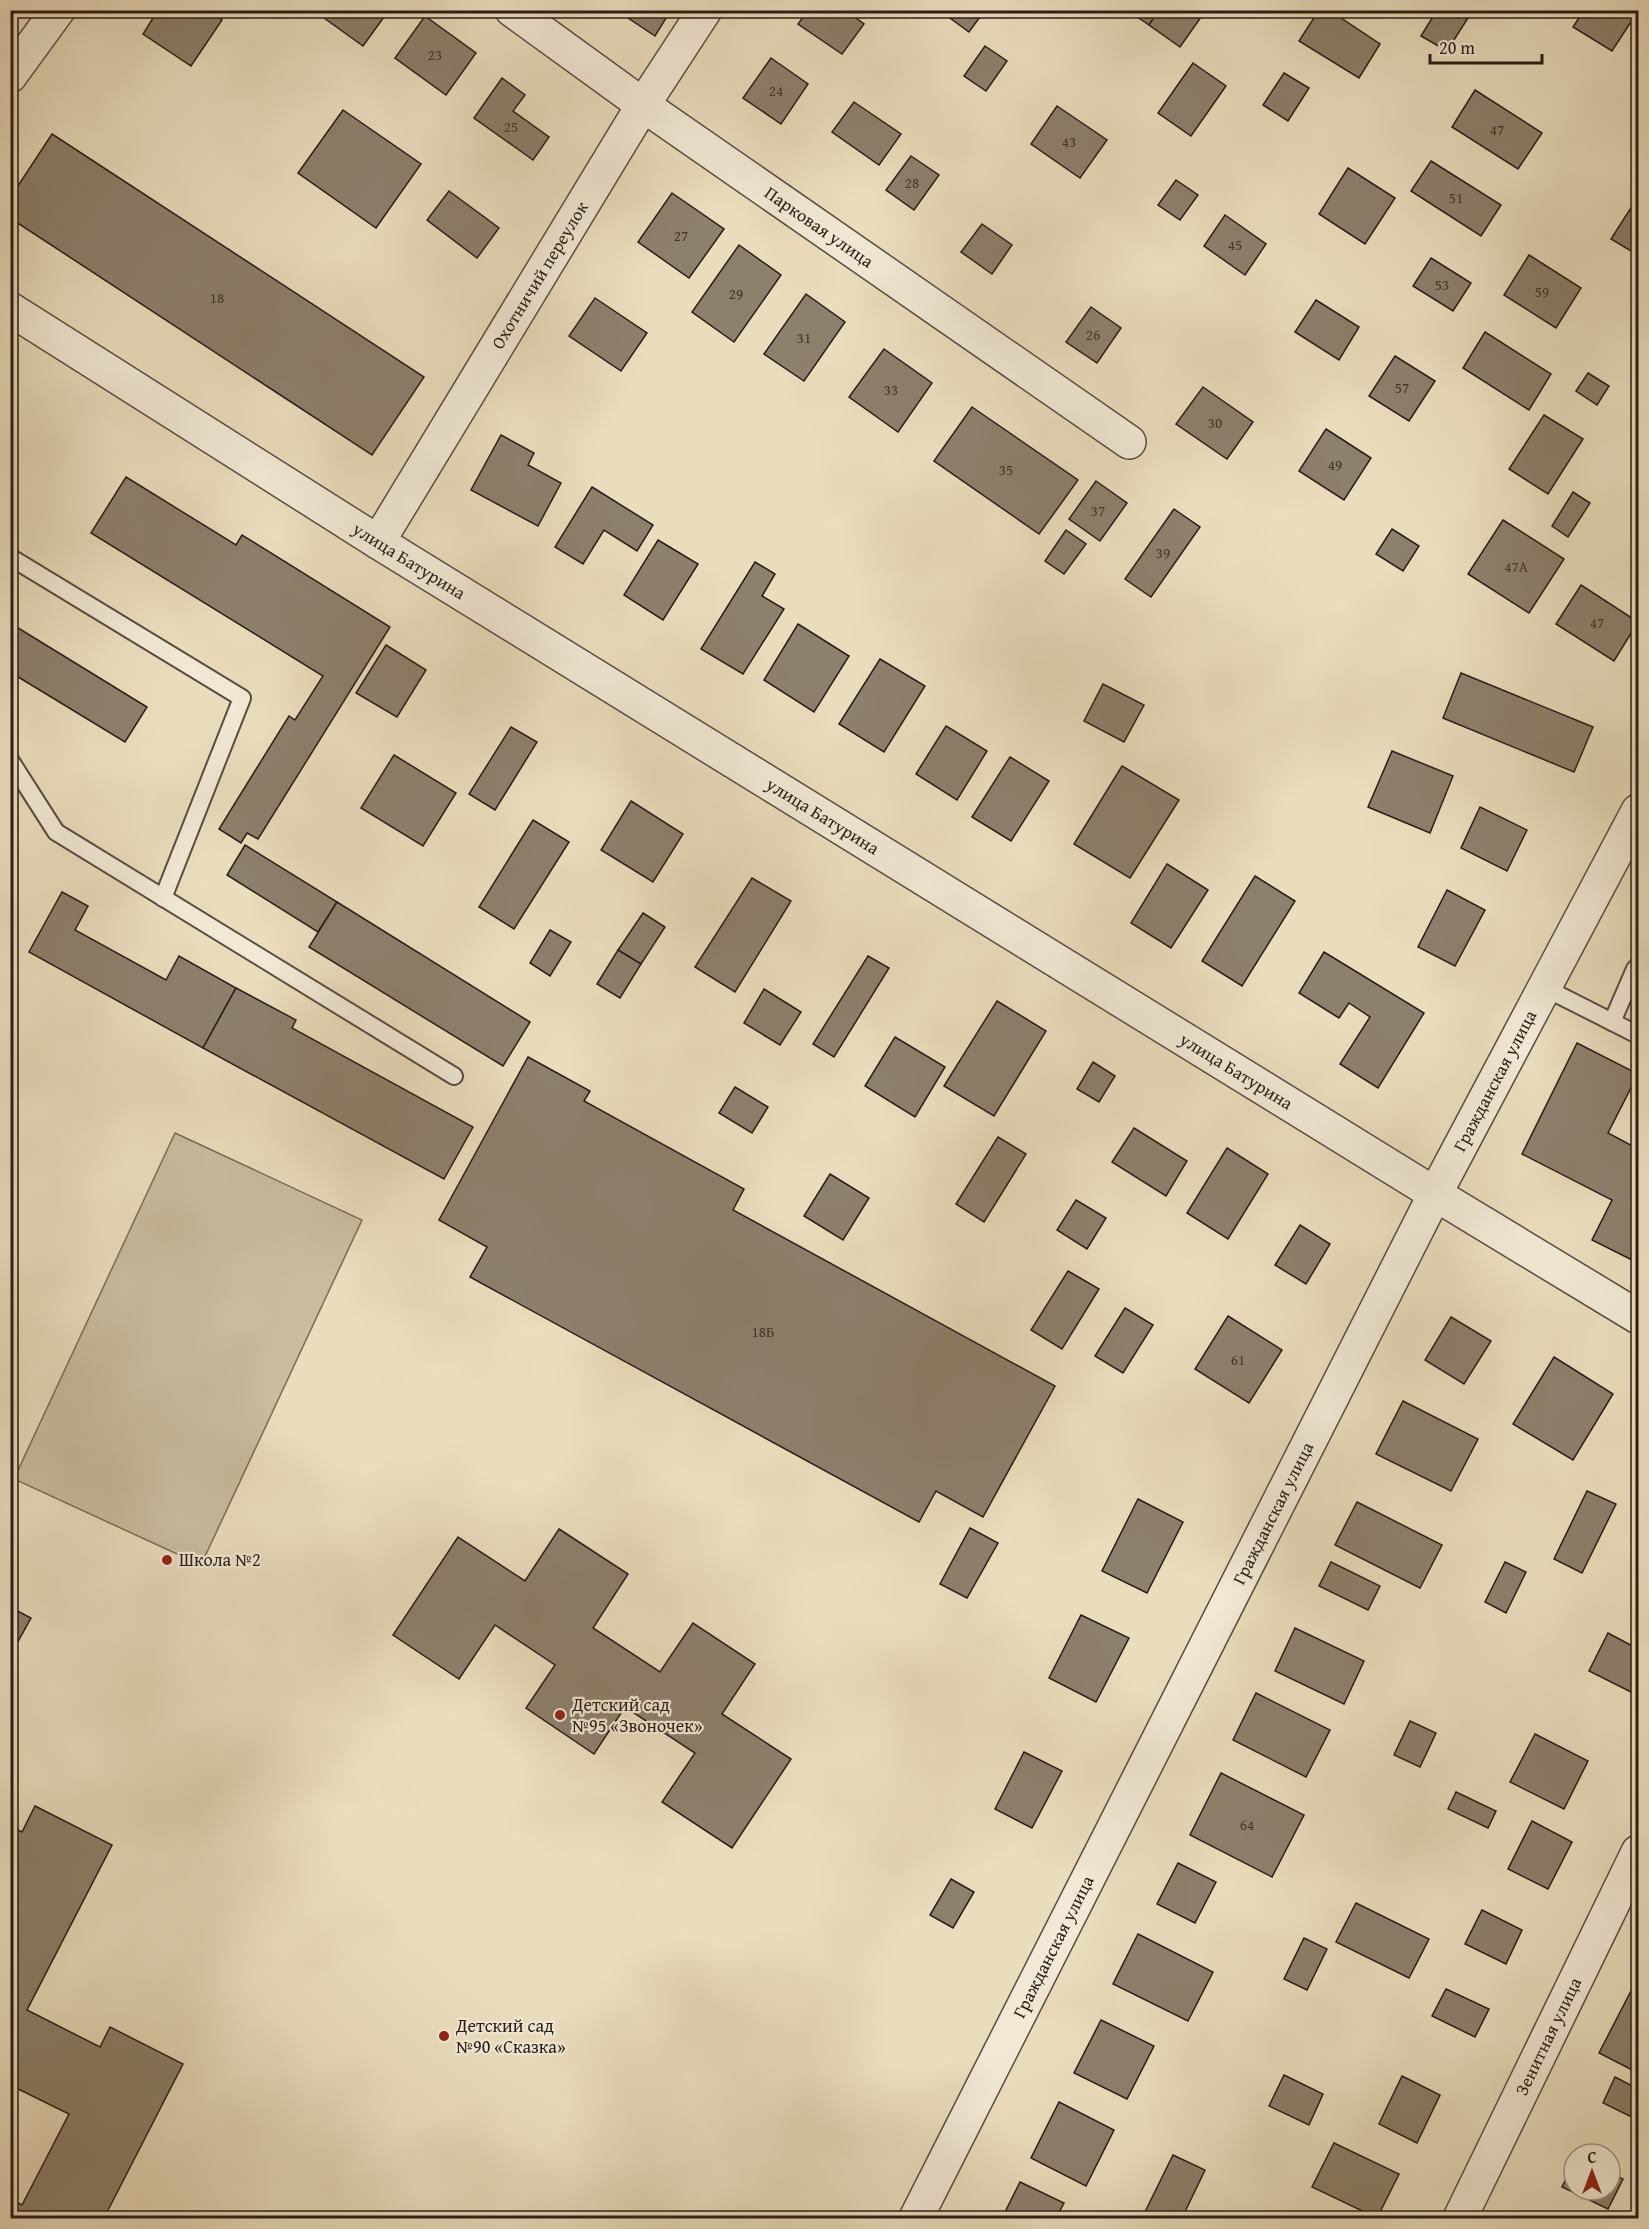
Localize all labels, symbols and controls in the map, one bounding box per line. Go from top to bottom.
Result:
scale bar [1430,27,1542,65]
text: 20 m [1439,34,1475,61]
house number: 23 [428,44,442,65]
house number: 24 [769,80,783,101]
house number: 25 [504,116,518,137]
house number: 47 [1490,119,1504,140]
house number: 43 [1062,131,1076,152]
house number: 28 [905,172,919,193]
street label: Парковая улица [759,179,880,274]
house number: 51 [1449,187,1463,208]
street label: Охотничий переулок [484,195,595,354]
house number: 27 [674,225,688,246]
house number: 45 [1228,234,1242,255]
house number: 53 [1435,274,1449,295]
house number: 59 [1535,281,1549,302]
house number: 29 [729,283,743,304]
house number: 18 [210,287,224,308]
house number: 26 [1086,324,1100,345]
house number: 31 [797,327,811,348]
house number: 57 [1395,377,1409,398]
house number: 33 [884,379,898,400]
house number: 30 [1208,412,1222,433]
house number: 49 [1328,454,1342,475]
house number: 35 [999,459,1013,480]
house number: 37 [1091,500,1105,521]
street label: улица Батурина [347,515,472,606]
house number: 39 [1156,542,1170,563]
house number: 47А [1504,556,1528,577]
house number: 47 [1590,612,1604,633]
street label: улица Батурина [760,770,885,861]
street label: Гражданская улица [1446,1005,1543,1156]
street label: улица Батурина [1174,1025,1299,1117]
house number: 18Б [752,1321,774,1342]
house number: 61 [1231,1349,1245,1370]
street label: Гражданская улица [1225,1437,1320,1589]
place label: Школа №2 [179,1546,261,1573]
marker: Школа №2 [160,1553,174,1567]
place label: Детский сад №95 «Звоночек» [571,1691,703,1739]
marker: Детский сад №95 «Звоночек» [553,1708,567,1722]
house number: 64 [1240,1814,1254,1835]
street label: Гражданская улица [1006,1870,1101,2023]
street label: Зенитная улица [1508,1972,1588,2100]
place label: Детский сад №90 «Сказка» [455,2012,566,2060]
marker: Детский сад №90 «Сказка» [437,2029,451,2043]
north arrow [1562,2142,1622,2202]
text: С [1587,2145,1597,2169]

